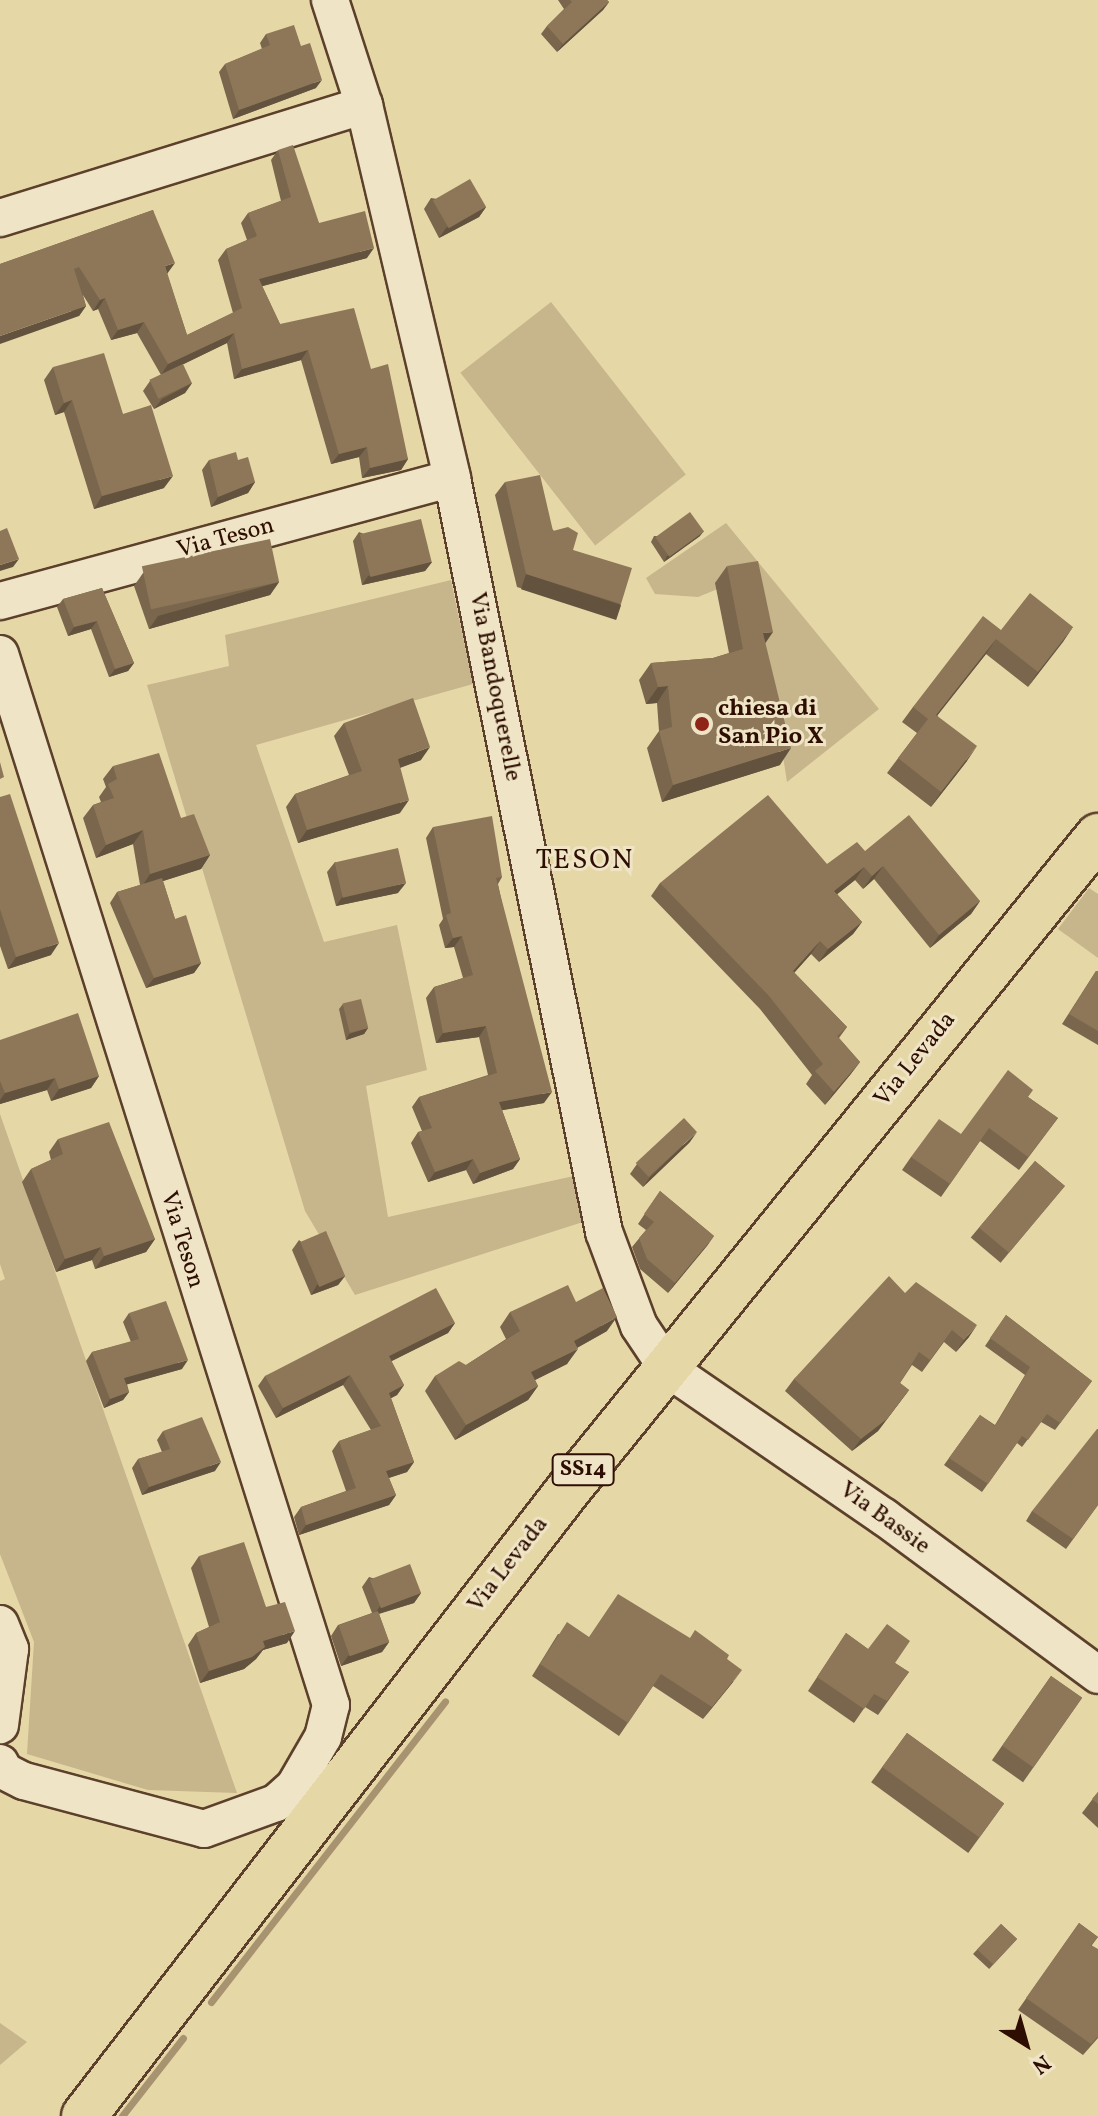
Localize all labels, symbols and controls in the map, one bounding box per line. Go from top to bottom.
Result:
street label: Via Teson [174,512,278,566]
street label: Via Bandoquerelle [462,590,526,784]
place label: chiesa di San Pio X [718,696,824,752]
marker: chiesa di San Pio X [693,715,711,733]
district label: TESON [535,844,635,878]
street label: Via Levada [869,1007,963,1113]
street label: Via Teson [153,1188,209,1292]
road number: SS14 [551,1452,615,1488]
street label: Via Bassie [833,1476,935,1562]
street label: Via Levada [463,1511,555,1619]
north arrow [986,2004,1066,2084]
text: N [1025,2046,1056,2081]

